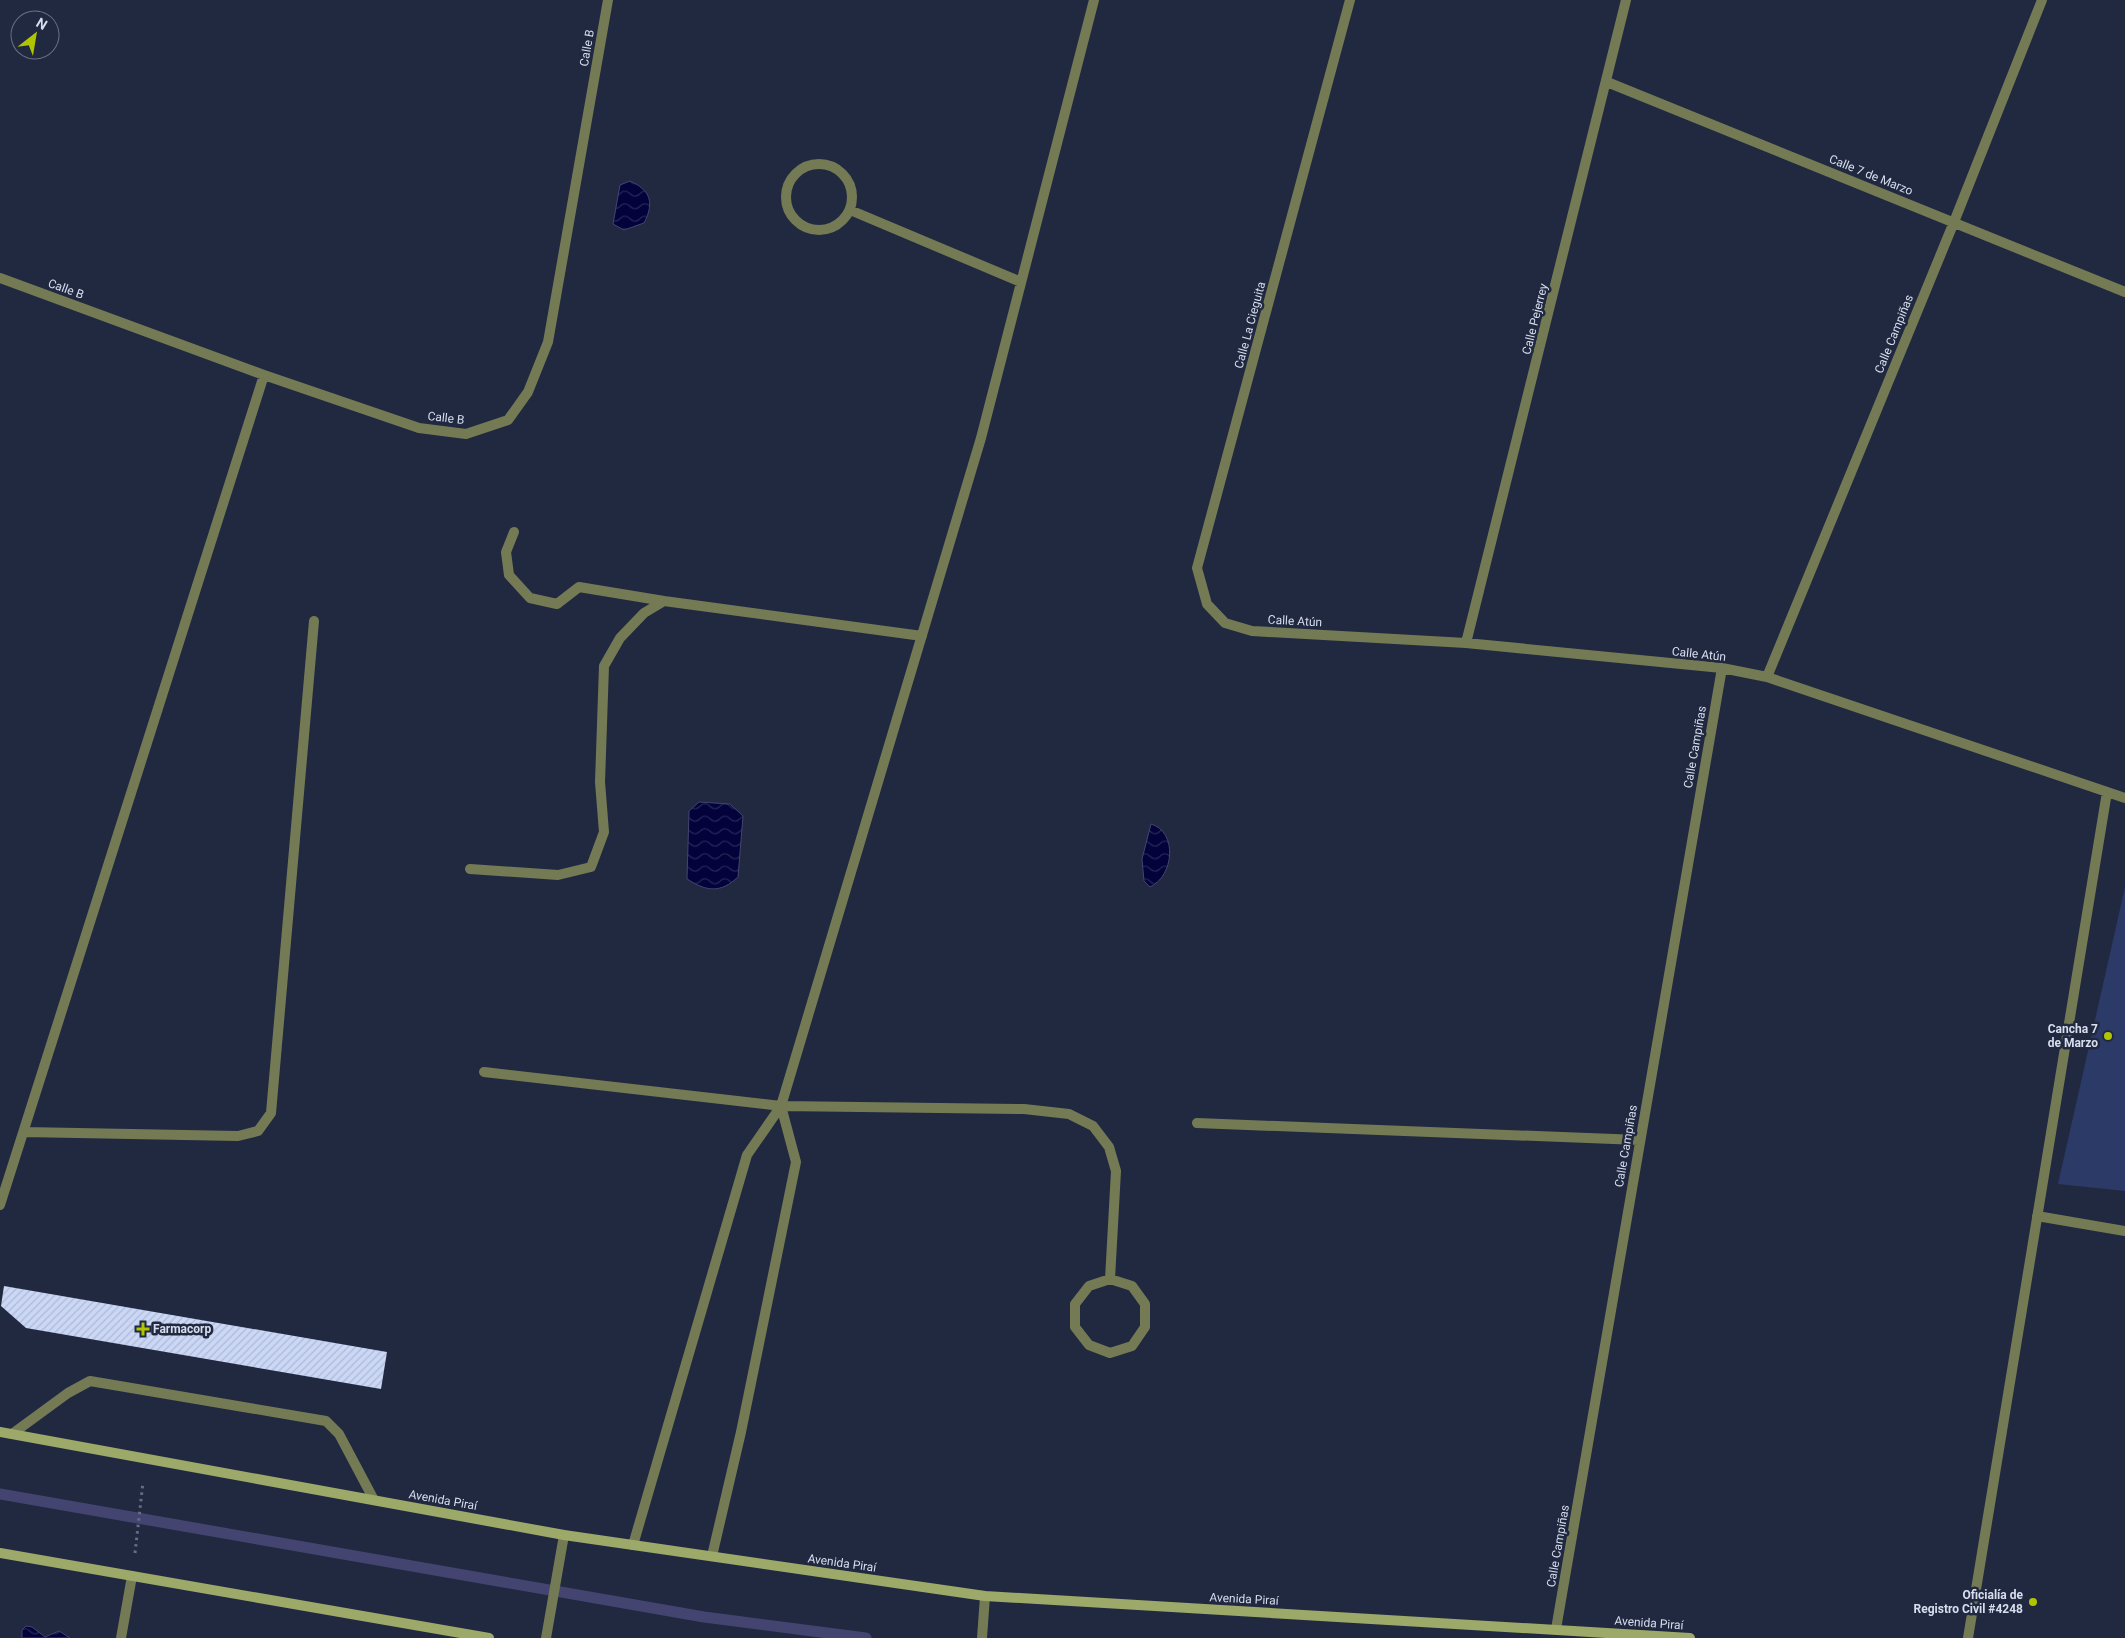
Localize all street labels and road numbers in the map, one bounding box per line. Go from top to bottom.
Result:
street label: Calle B [577,29,597,67]
street label: Calle 7 de Marzo [1827,152,1915,198]
street label: Calle B [46,276,86,302]
street label: Calle La Cieguita [1232,280,1268,370]
street label: Calle Pejerrey [1519,282,1551,356]
street label: Calle Campiñas [1872,293,1916,375]
street label: Calle B [427,409,465,427]
street label: Calle Atún [1267,613,1323,629]
street label: Calle Atún [1671,644,1727,664]
street label: Calle Campiñas [1681,705,1709,789]
street label: Calle Campiñas [1612,1104,1640,1188]
street label: Avenida Piraí [408,1487,479,1513]
street label: Calle Campiñas [1544,1504,1572,1588]
street label: Avenida Piraí [807,1551,878,1575]
street label: Avenida Piraí [1209,1590,1280,1608]
street label: Avenida Piraí [1614,1614,1685,1632]

